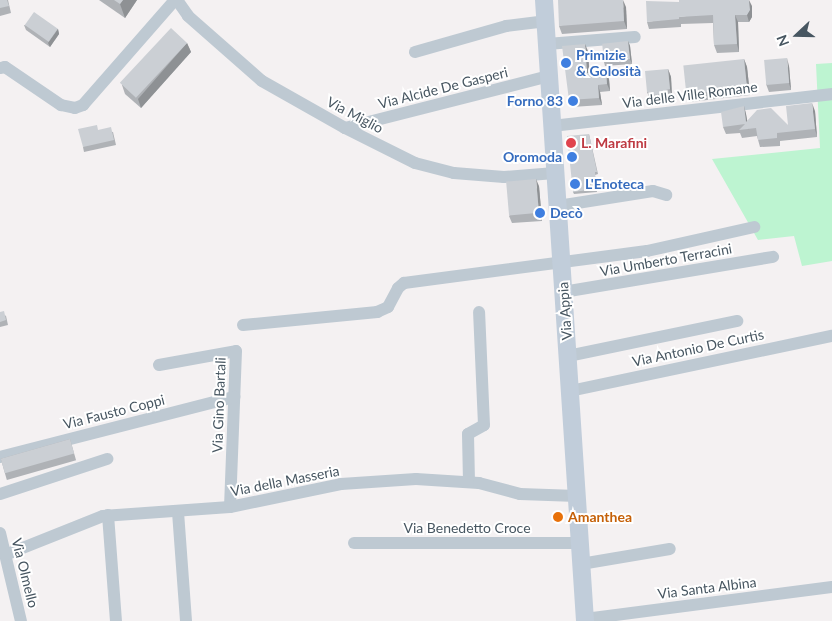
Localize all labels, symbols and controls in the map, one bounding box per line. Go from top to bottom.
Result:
north arrow [772,10,822,60]
text: N [773,32,792,49]
place label: Primizie & Golosità [576,47,641,80]
marker: Primizie & Golosità [560,57,572,69]
street label: Via Alcide De Gasperi [376,64,510,112]
street label: Via delle Ville Romane [621,78,759,112]
street label: Via Miglio [324,93,386,137]
place label: Forno 83 [507,93,563,109]
marker: Forno 83 [567,95,579,107]
place label: L. Marafini [581,135,647,151]
marker: L. Marafini [565,137,577,149]
place label: Oromoda [503,149,562,165]
marker: Oromoda [566,151,578,163]
place label: L'Enoteca [585,176,644,192]
marker: L'Enoteca [569,178,581,190]
place label: Decò [550,205,583,221]
marker: Decò [534,207,546,219]
street label: Via Umberto Terracini [599,240,733,280]
street label: Via Appia [555,281,575,341]
street label: Via Antonio De Curtis [630,326,766,370]
street label: Via Gino Bartali [209,357,229,453]
street label: Via Fausto Coppi [62,391,166,433]
street label: Via della Masseria [229,462,341,500]
place label: Amanthea [568,509,632,525]
marker: Amanthea [552,511,564,523]
street label: Via Benedetto Croce [403,520,531,536]
street label: Via Olmello [8,536,42,610]
street label: Via Santa Albina [656,574,758,602]

